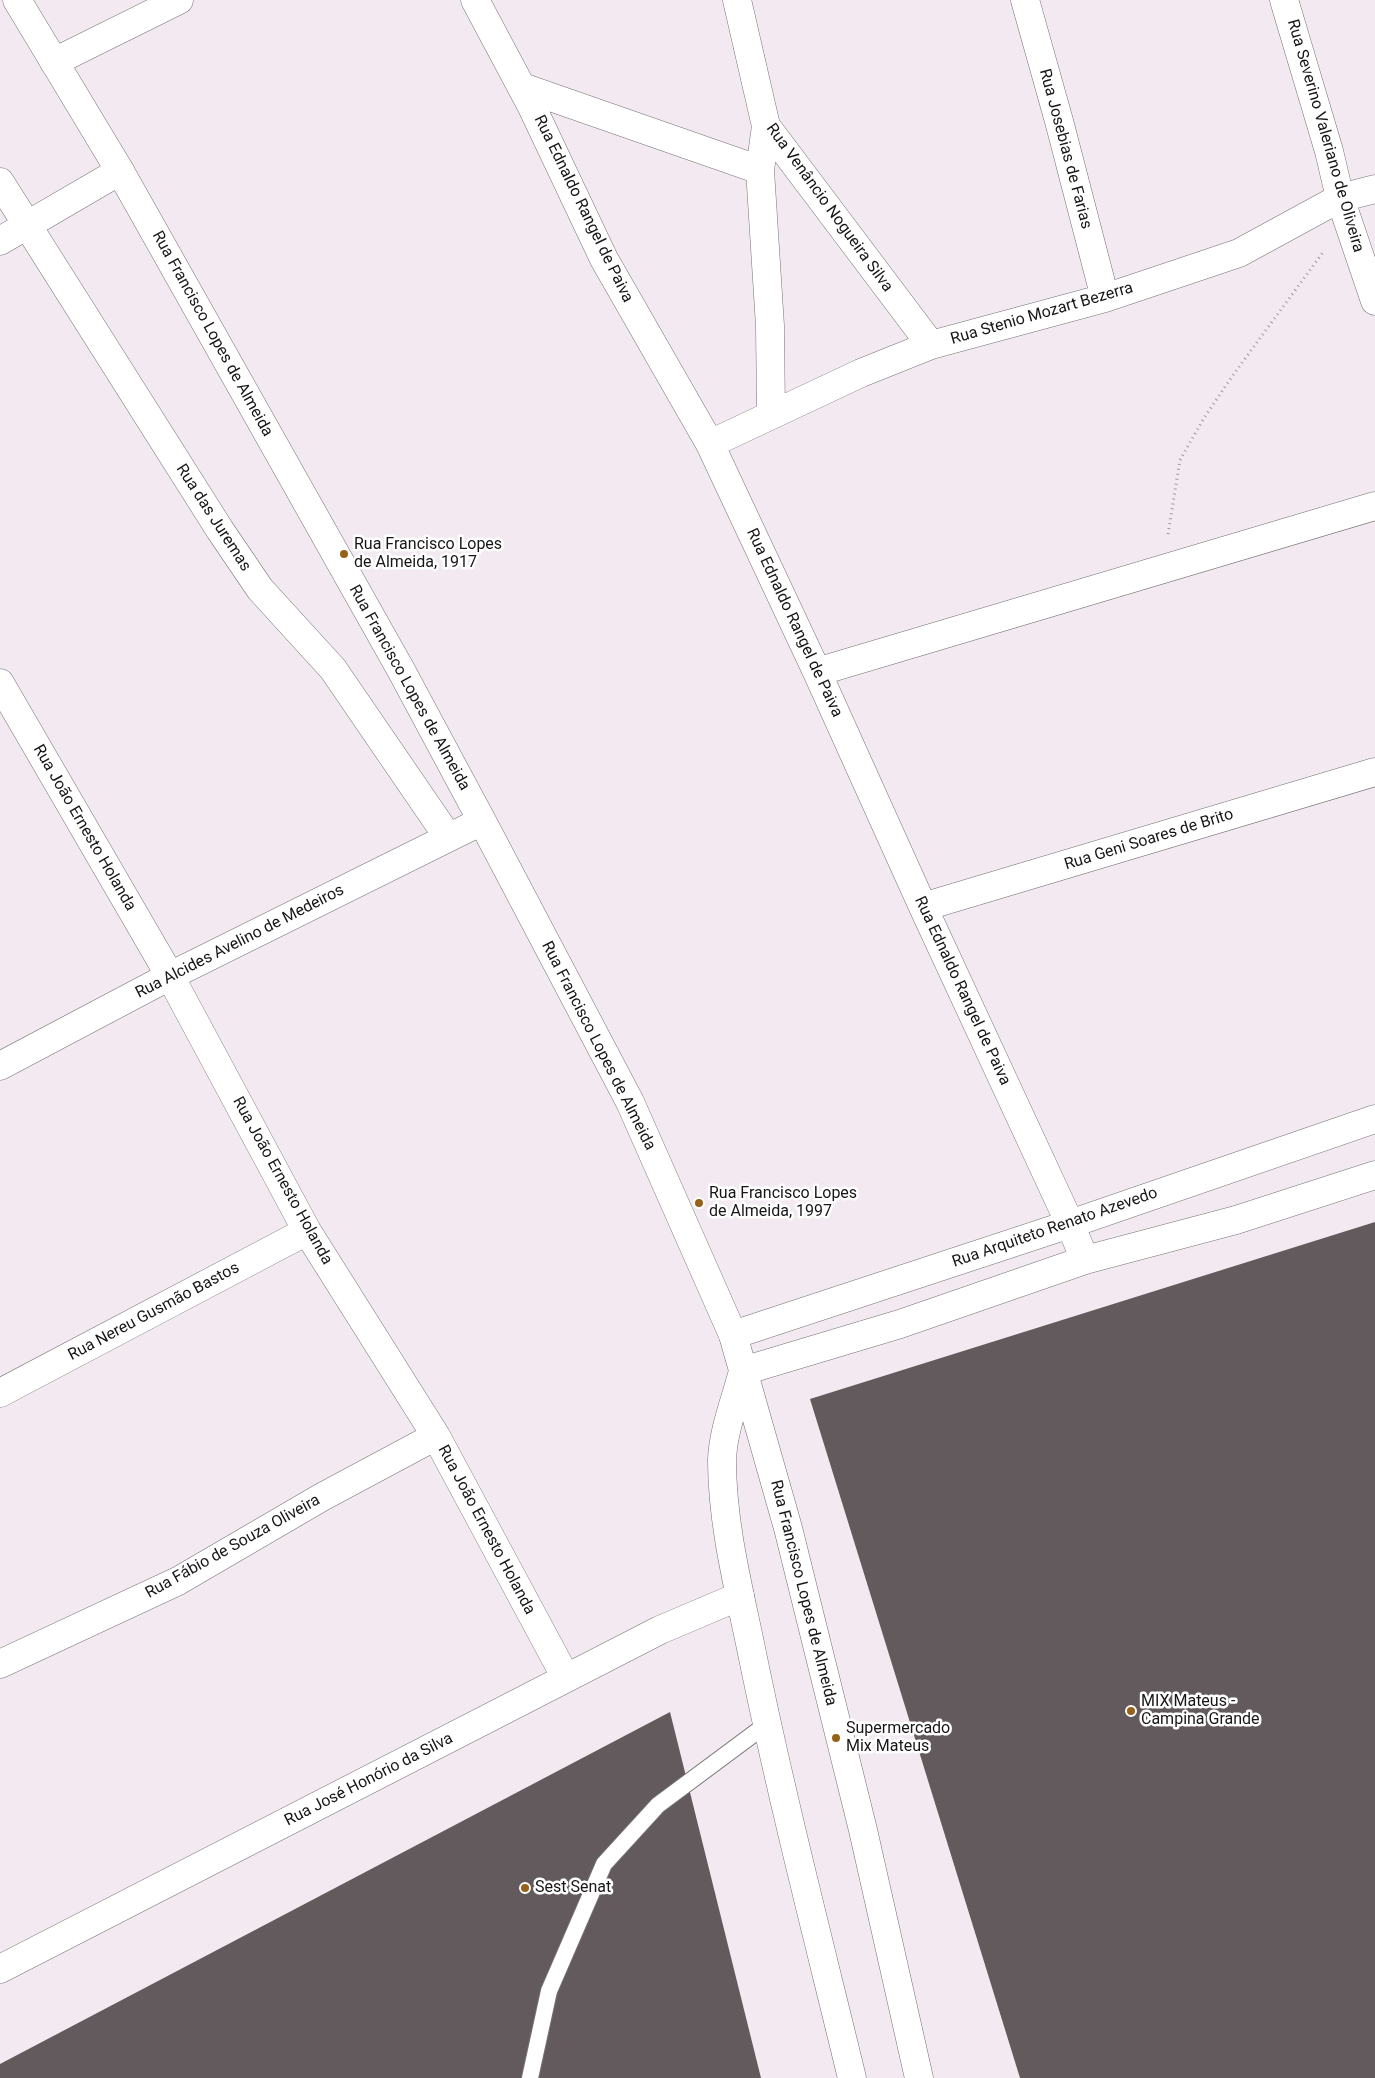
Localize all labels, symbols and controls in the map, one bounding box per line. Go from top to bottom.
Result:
street label: Rua Severino Valeriano de Oliveira [1282,17,1368,255]
street label: Rua Josebias de Farias [1034,67,1096,231]
street label: Rua Ednaldo Rangel de Paiva [529,112,637,306]
street label: Rua Venâncio Nogueira Silva [761,120,897,296]
street label: Rua Francisco Lopes de Almeida [147,228,277,440]
street label: Rua Stenio Mozart Bezerra [949,279,1135,349]
street label: Rua das Juremas [171,461,255,575]
street label: Rua Ednaldo Rangel de Paiva [742,526,846,720]
place label: Rua Francisco Lopes de Almeida, 1917 [354,535,502,573]
marker: Rua Francisco Lopes de Almeida, 1917 [338,548,350,560]
street label: Rua Francisco Lopes de Almeida [344,582,474,794]
street label: Rua João Ernesto Holanda [28,741,140,915]
street label: Rua Geni Soares de Brito [1062,805,1236,875]
street label: Rua Alcides Avelino de Medeiros [132,881,348,1003]
street label: Rua Ednaldo Rangel de Paiva [910,894,1014,1088]
street label: Rua Francisco Lopes de Almeida [537,938,659,1154]
street label: Rua João Ernesto Holanda [228,1094,336,1268]
place label: Rua Francisco Lopes de Almeida, 1997 [709,1184,857,1222]
street label: Rua Arquiteto Renato Azevedo [950,1184,1160,1272]
marker: Rua Francisco Lopes de Almeida, 1997 [693,1197,705,1209]
street label: Rua Nereu Gusmão Bastos [65,1259,243,1365]
street label: Rua João Ernesto Holanda [433,1442,539,1618]
street label: Rua Francisco Lopes de Almeida [766,1478,840,1708]
street label: Rua Fábio de Souza Oliveira [142,1491,324,1603]
place label: MIX Mateus - Campina Grande [1141,1692,1260,1730]
marker: MIX Mateus - Campina Grande [1125,1705,1137,1717]
place label: Supermercado Mix Mateus [846,1719,950,1757]
street label: Rua José Honório da Silva [282,1729,456,1831]
marker: Supermercado Mix Mateus [830,1732,842,1744]
place label: Sest Senat [535,1878,611,1898]
marker: Sest Senat [519,1882,531,1894]

